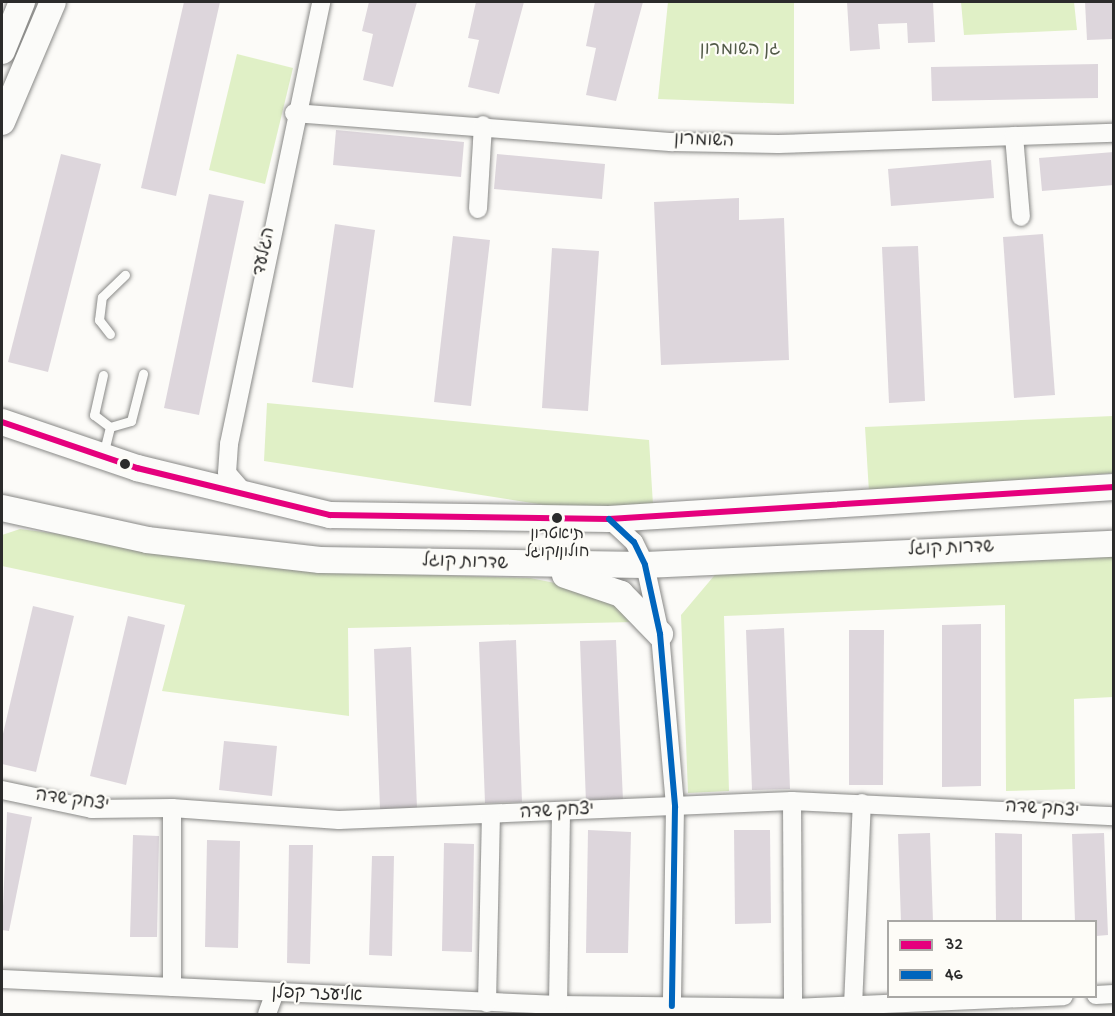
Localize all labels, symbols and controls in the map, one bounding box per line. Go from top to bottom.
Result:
park label: גן השומרון [700,40,780,62]
street label: השומרון [674,130,734,154]
street label: הגלעד [251,226,281,278]
unlabelled marker [119,458,131,470]
marker: תיאטרון חולון/קוגל [551,512,563,524]
place label: תיאטרון חולון/קוגל [525,526,589,564]
street label: שדרות קוגל [908,538,994,562]
street label: שדרות קוגל [422,552,508,576]
street label: יצחק שדה [34,786,110,818]
street label: יצחק שדה [1004,798,1080,824]
street label: יצחק שדה [519,800,595,826]
legend [887,920,1097,998]
text: 32 [945,935,963,956]
text: 46 [945,965,963,986]
street label: אליעזר קפלן [271,984,363,1008]

